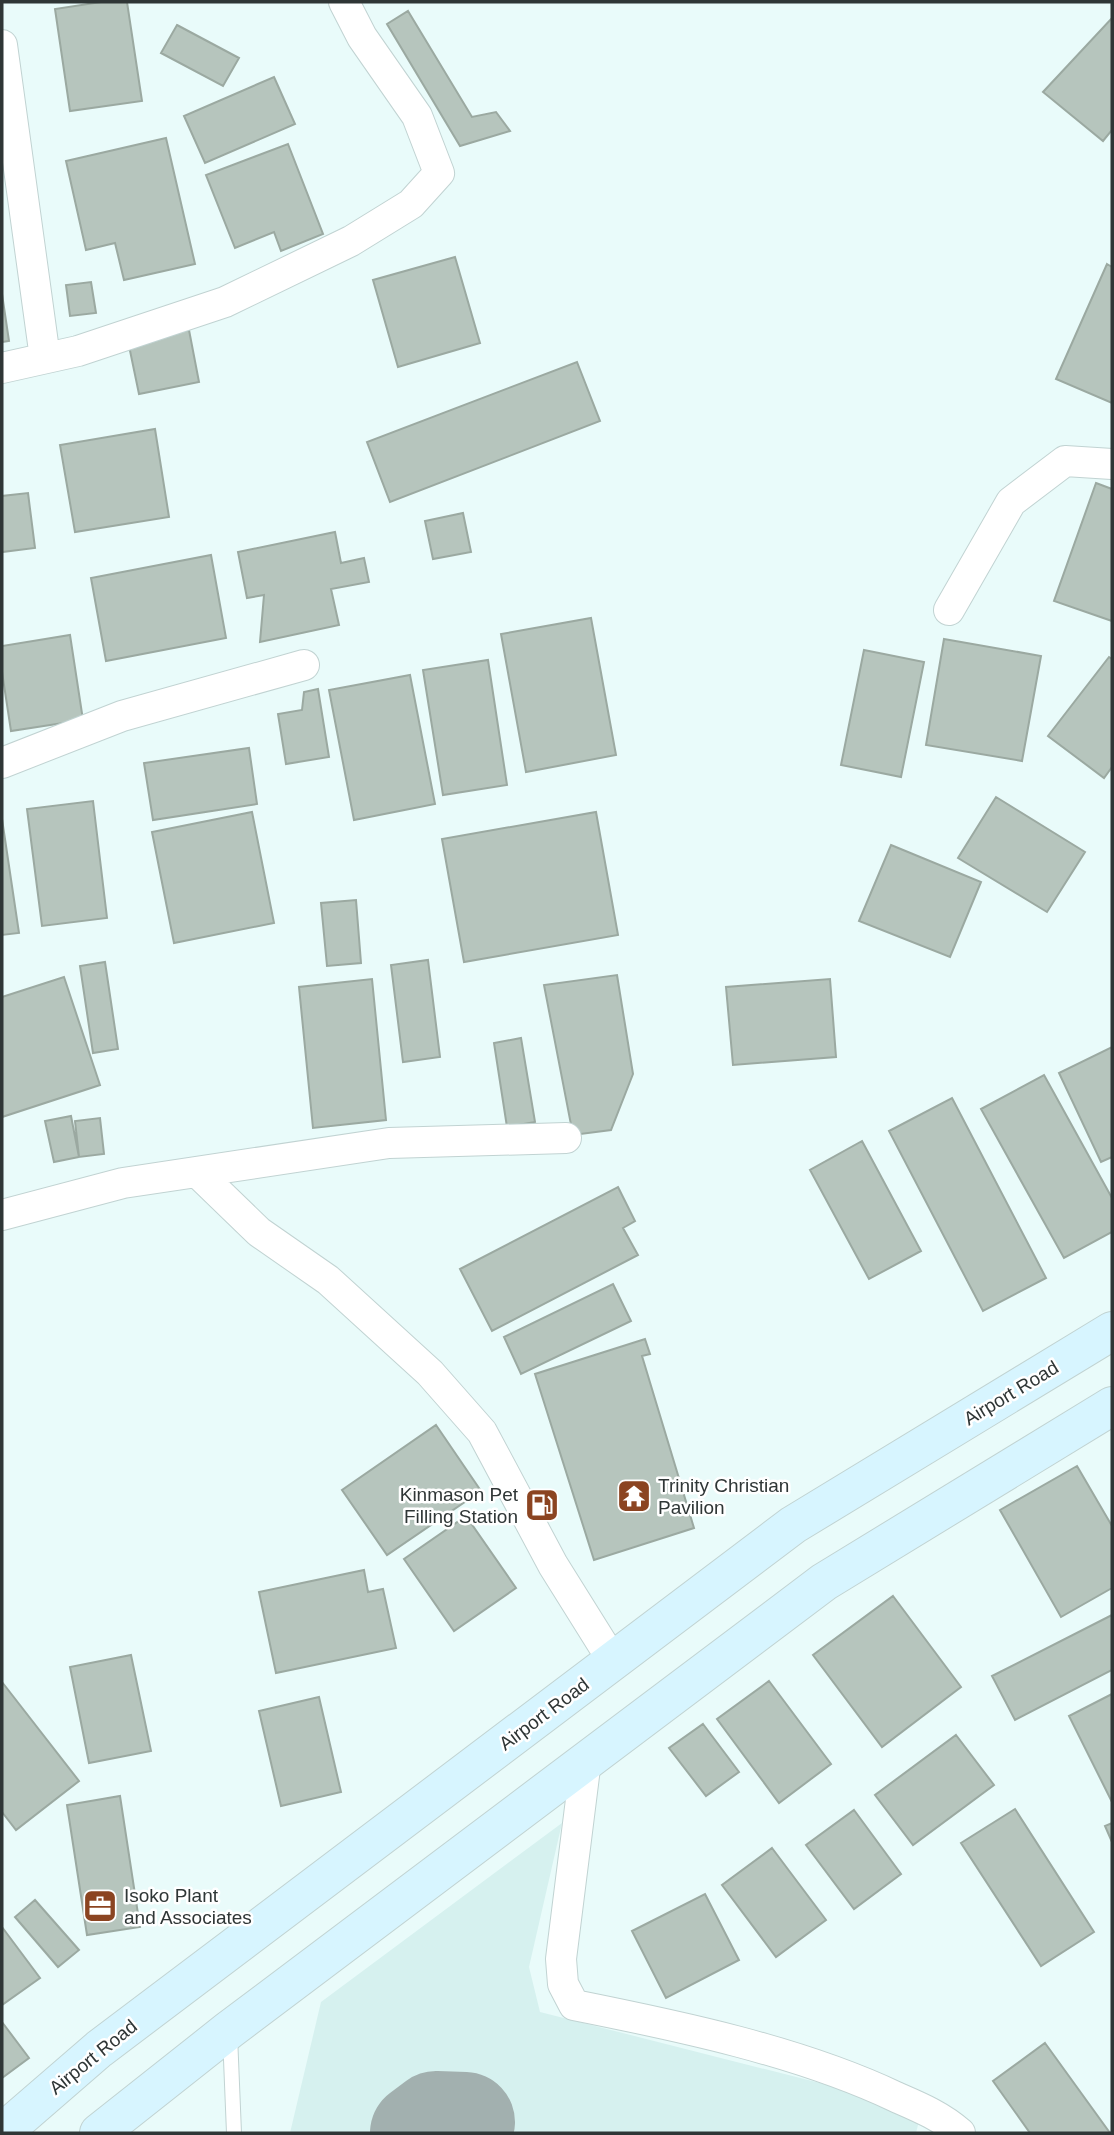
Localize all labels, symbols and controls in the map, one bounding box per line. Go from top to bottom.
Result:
street label: Airport Road [960,1357,1062,1429]
place label: Trinity Christian Pavilion [658,1475,789,1518]
temple icon: Trinity Christian Pavilion [615,1477,653,1515]
place label: Kinmason Pet Filling Station [400,1484,519,1527]
fuel station icon: Kinmason Pet Filling Station [523,1486,561,1524]
street label: Airport Road [495,1674,593,1754]
place label: Isoko Plant and Associates [124,1885,252,1928]
office icon: Isoko Plant and Associates [81,1887,119,1925]
street label: Airport Road [45,2015,141,2099]

